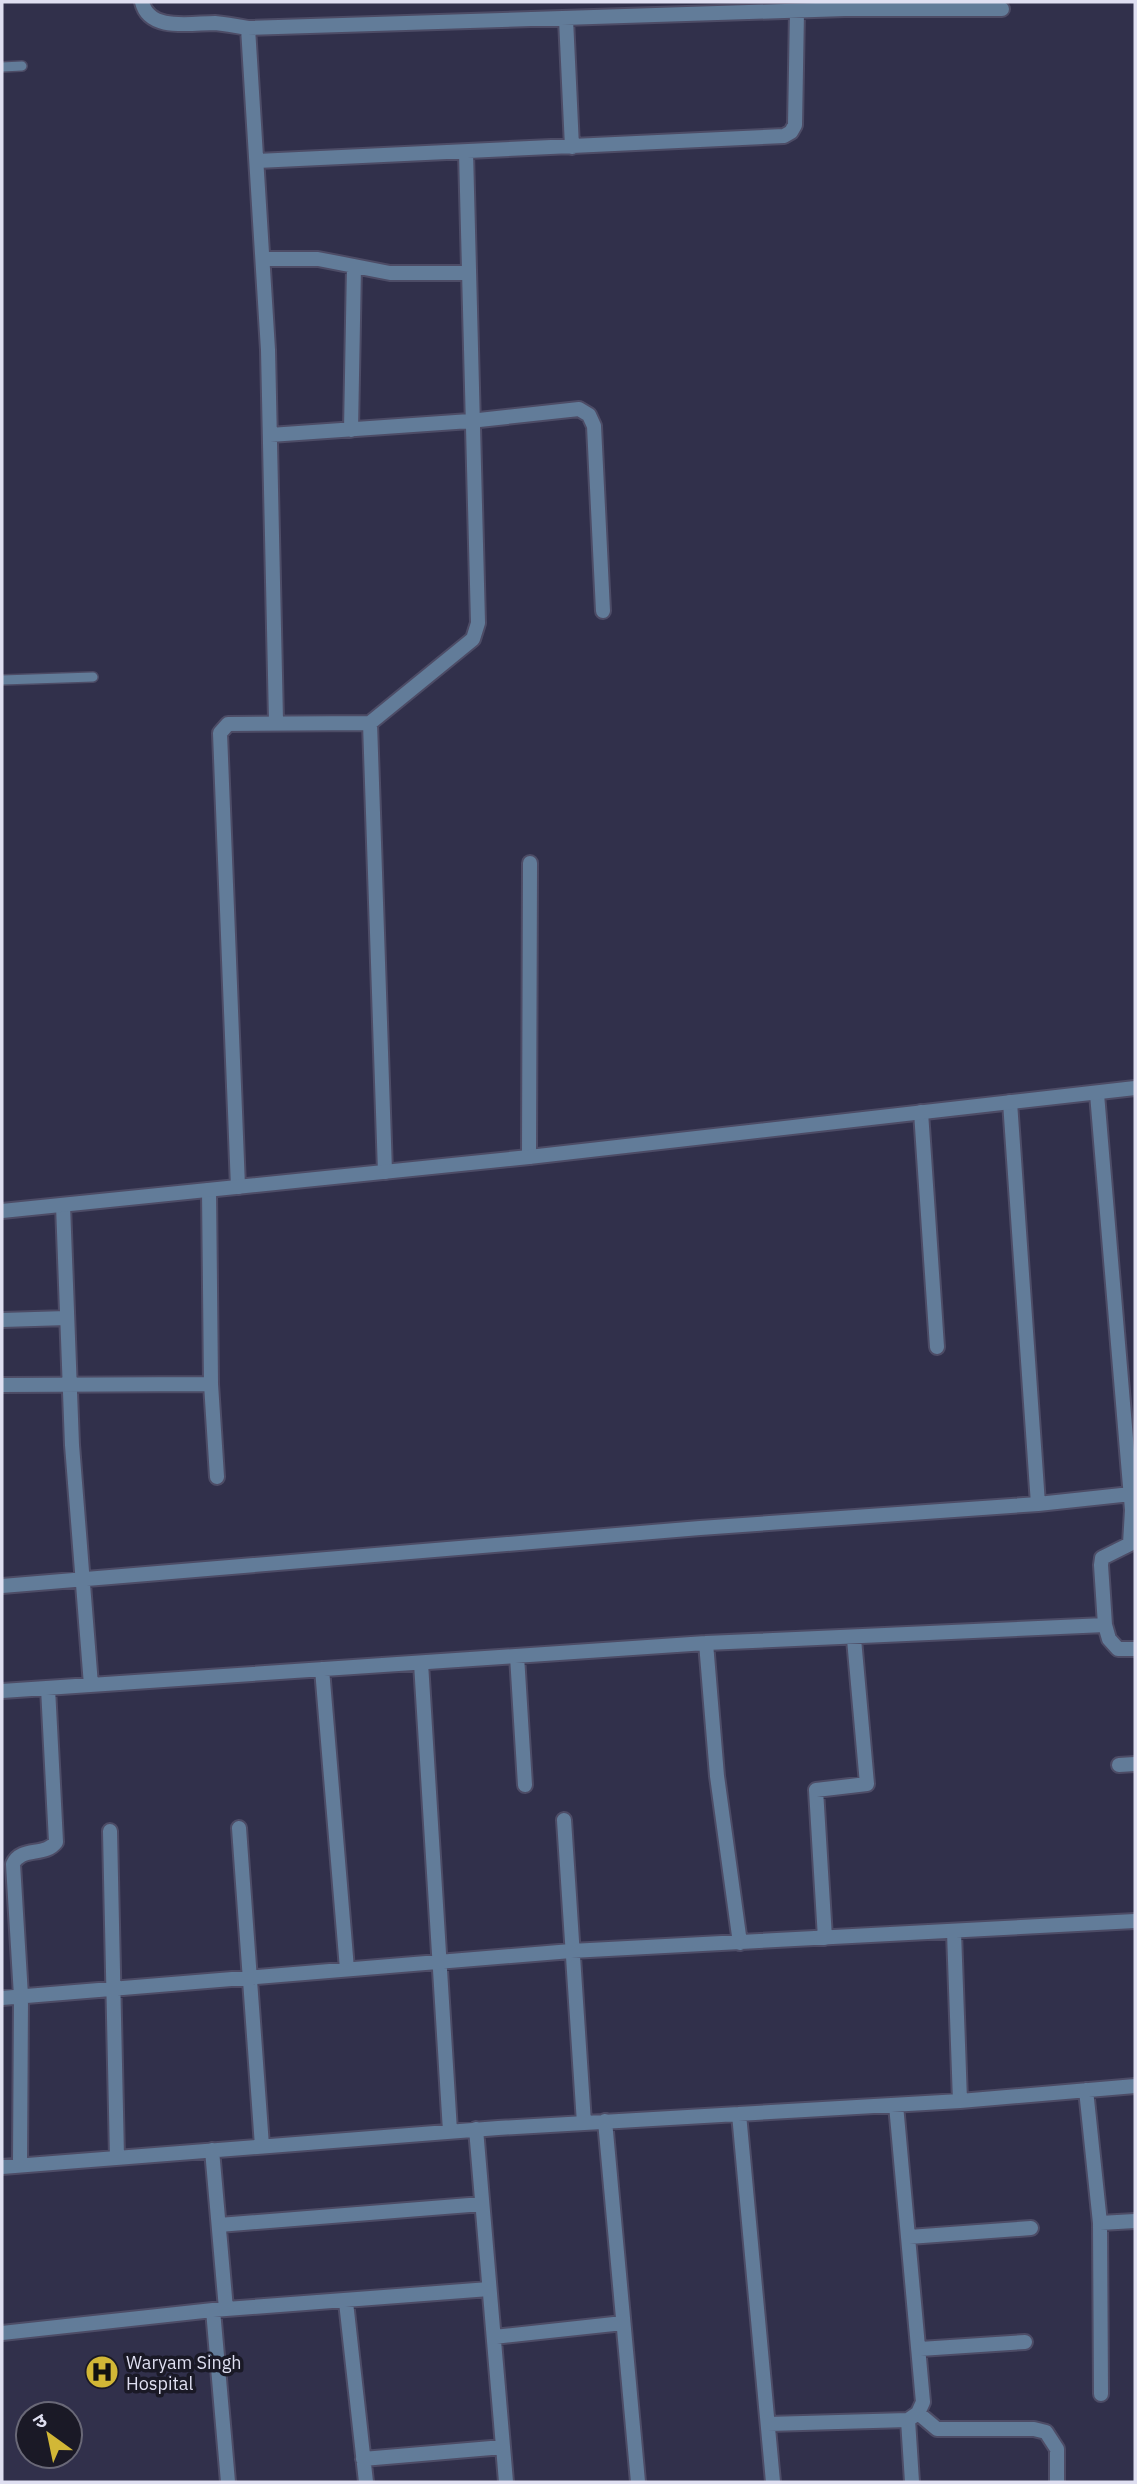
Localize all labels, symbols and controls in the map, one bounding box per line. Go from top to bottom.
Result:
place label: Waryam Singh Hospital [126,2351,241,2395]
hospital icon: Waryam Singh Hospital [83,2353,121,2391]
north arrow [14,2400,84,2470]
text: उ [29,2407,52,2434]

